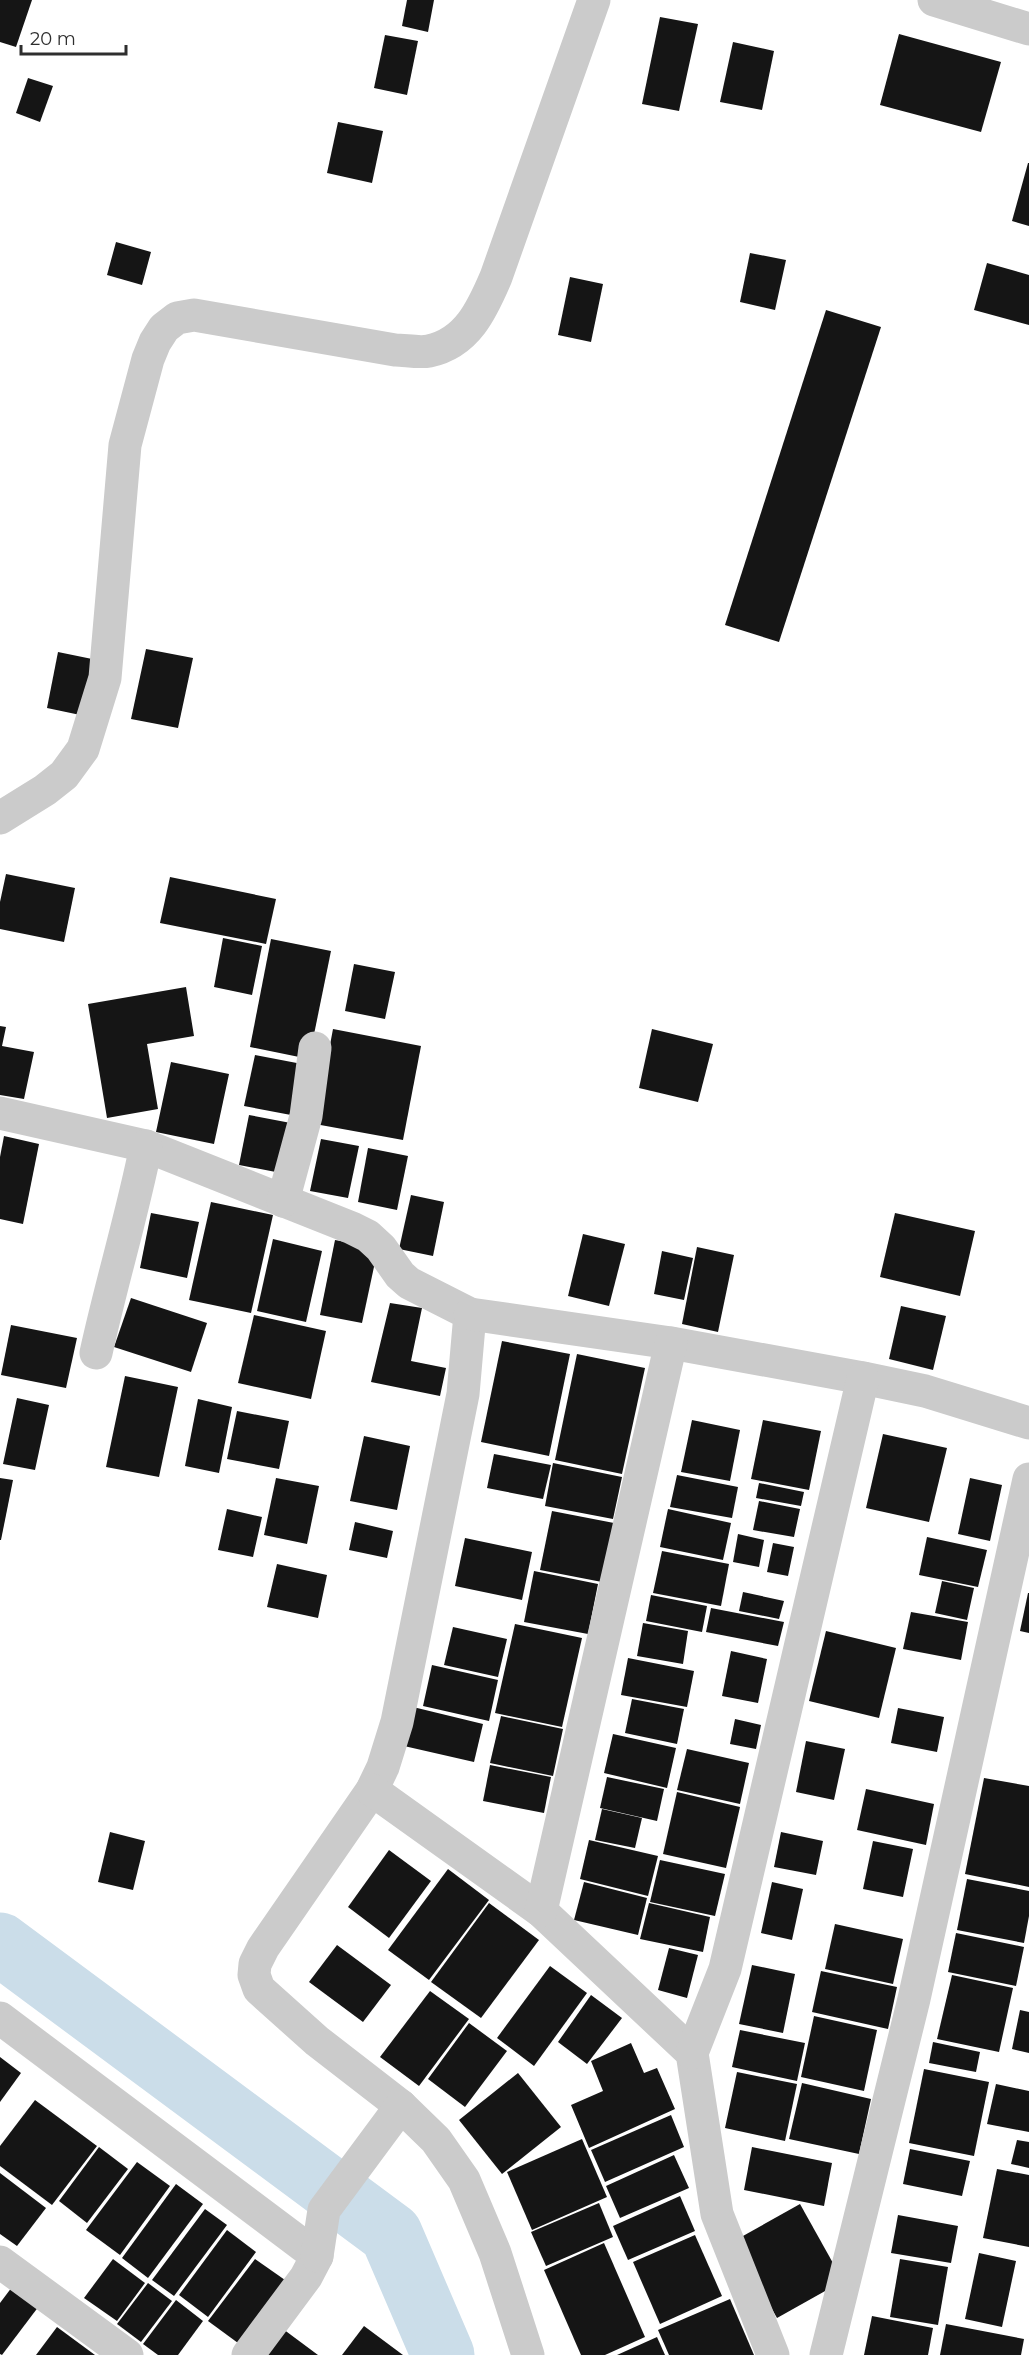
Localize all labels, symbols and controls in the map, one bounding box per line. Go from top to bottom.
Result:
scale bar [21,18,126,56]
text: 20 m [30,28,76,50]

